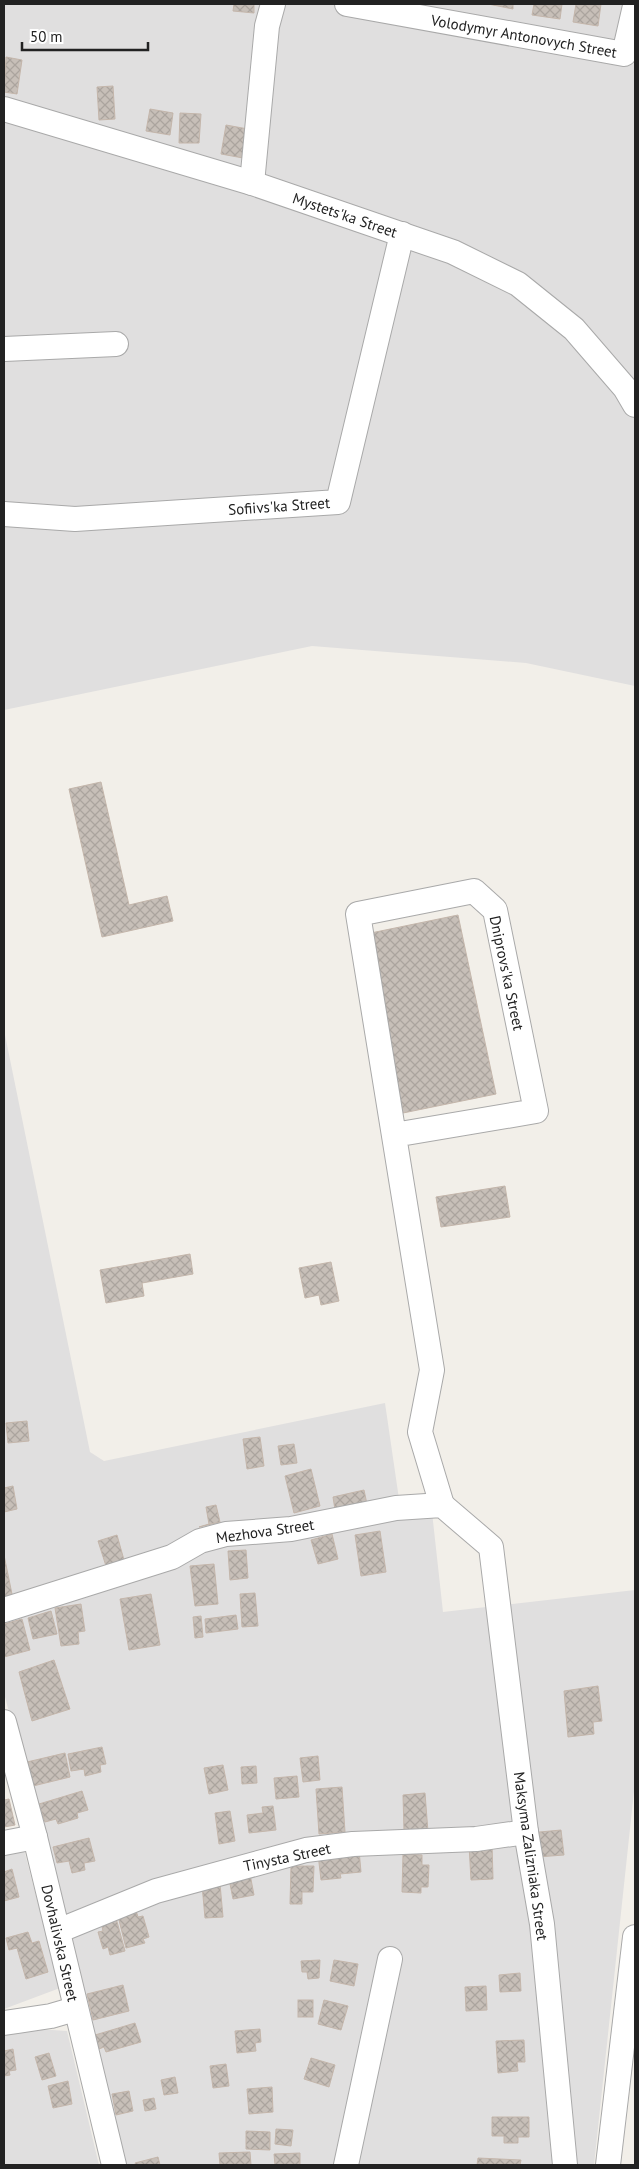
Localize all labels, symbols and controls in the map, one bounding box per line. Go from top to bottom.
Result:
street label: Volodymyr Antonovych Street [429,10,618,62]
scale bar [22,20,149,52]
text: 50 m [30,27,63,46]
street label: Mystets'ka Street [290,188,400,242]
street label: Sofiivs'ka Street [228,493,330,519]
street label: Dniprovs'ka Street [486,914,528,1032]
street label: Mezhova Street [215,1515,315,1547]
street label: Maksyma Zalizniaka Street [510,1770,552,1942]
street label: Tinysta Street [242,1838,332,1876]
street label: Dovhalivska Street [37,1883,83,2003]

